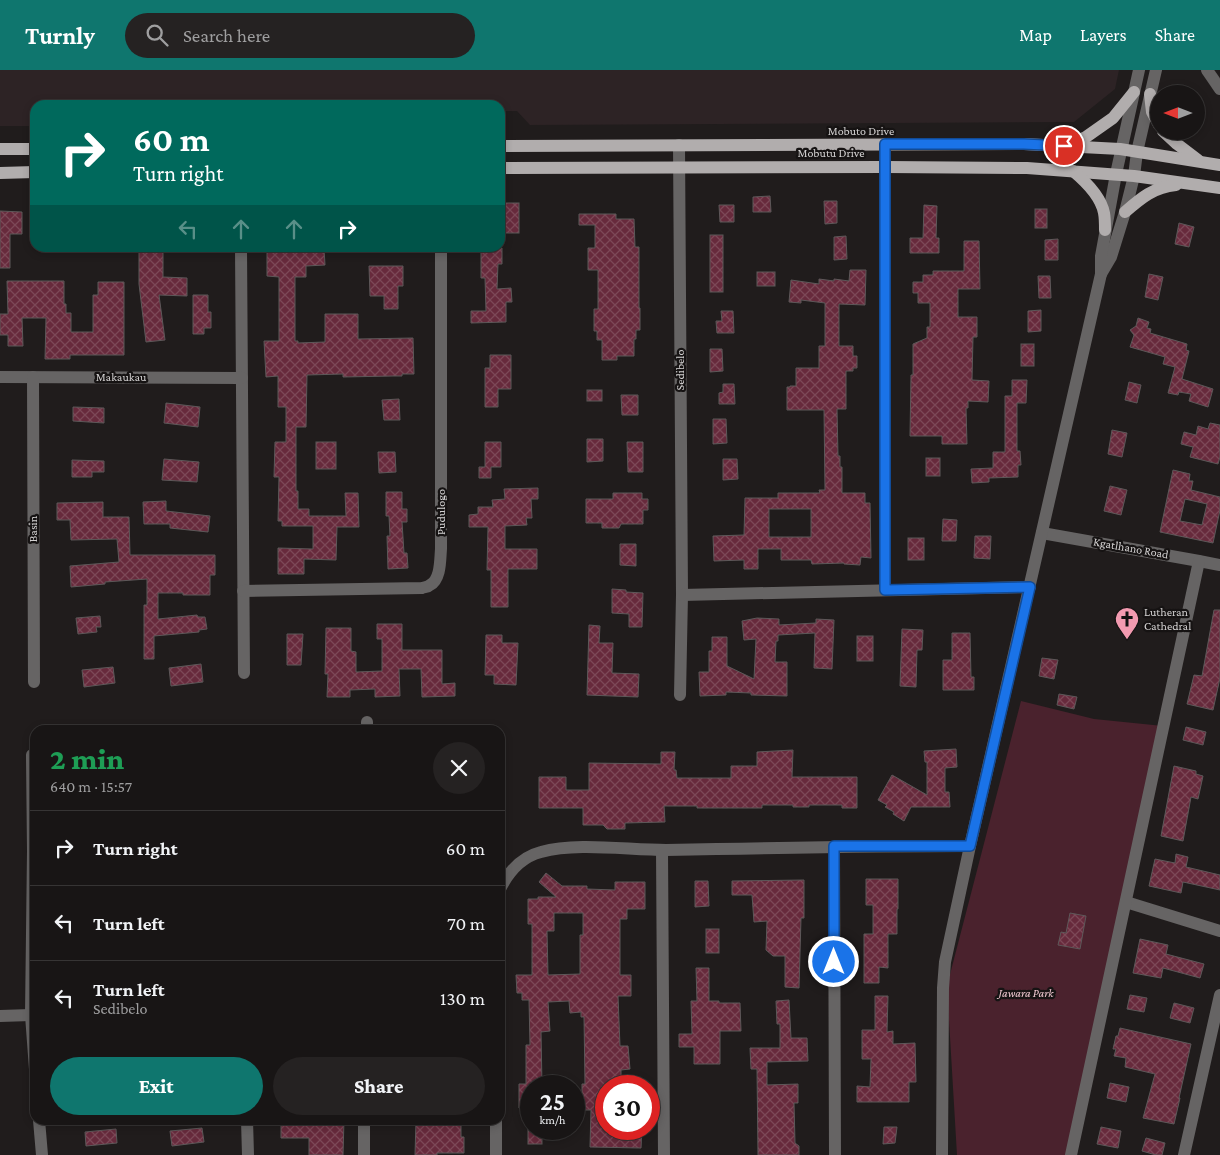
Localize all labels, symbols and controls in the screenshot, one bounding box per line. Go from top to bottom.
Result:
search box [125,13,475,58]
icon: search [143,21,171,49]
text: Turnly [25,22,95,49]
text: Search here [183,25,270,46]
text: Map [1019,25,1052,45]
text: Layers [1080,25,1127,45]
text: Share [1155,25,1195,45]
north arrow [1150,85,1205,140]
map controls [1150,85,1205,140]
icon: right [50,120,115,185]
text: 60 m [133,120,210,159]
street label: Mobuto Drive [828,124,894,138]
pin [1043,125,1085,167]
icon: arrive [1050,132,1078,160]
street label: Mobutu Drive [797,146,865,160]
text: Turn right [133,161,224,186]
icon: left [174,215,202,243]
icon: ahead [227,215,255,243]
icon: ahead [280,215,308,243]
icon: right [333,215,361,243]
street label: Sedibelo [673,350,687,390]
street label: Makaukau [96,370,147,384]
street label: Pudulogo [434,489,448,535]
street label: Basin [26,515,40,542]
street label: Kgatlhano Road [1092,534,1170,562]
place label: Lutheran Cathedral [1144,605,1191,633]
church icon: Lutheran Cathedral [1114,606,1140,640]
text: 2 min [50,742,124,775]
button: close [433,742,485,794]
text: 640 m · 15:57 [50,778,132,795]
icon: right [50,834,78,862]
text: Turn right [93,838,178,859]
text: 60 m [446,838,485,859]
icon: left [50,909,78,937]
text: Turn left [93,913,165,934]
text: 70 m [447,913,485,934]
position arrow [807,935,859,987]
text: Turn left [93,979,165,1000]
icon: left [50,984,78,1012]
park label: Jawara Park [996,986,1054,1000]
text: 130 m [440,988,485,1009]
text: Sedibelo [93,1000,148,1017]
button: Exit [50,1057,263,1115]
button: Share [273,1057,485,1115]
speed limit sign: 30 [595,1075,660,1140]
text: 25 [540,1088,565,1115]
text: km/h [540,1113,565,1127]

